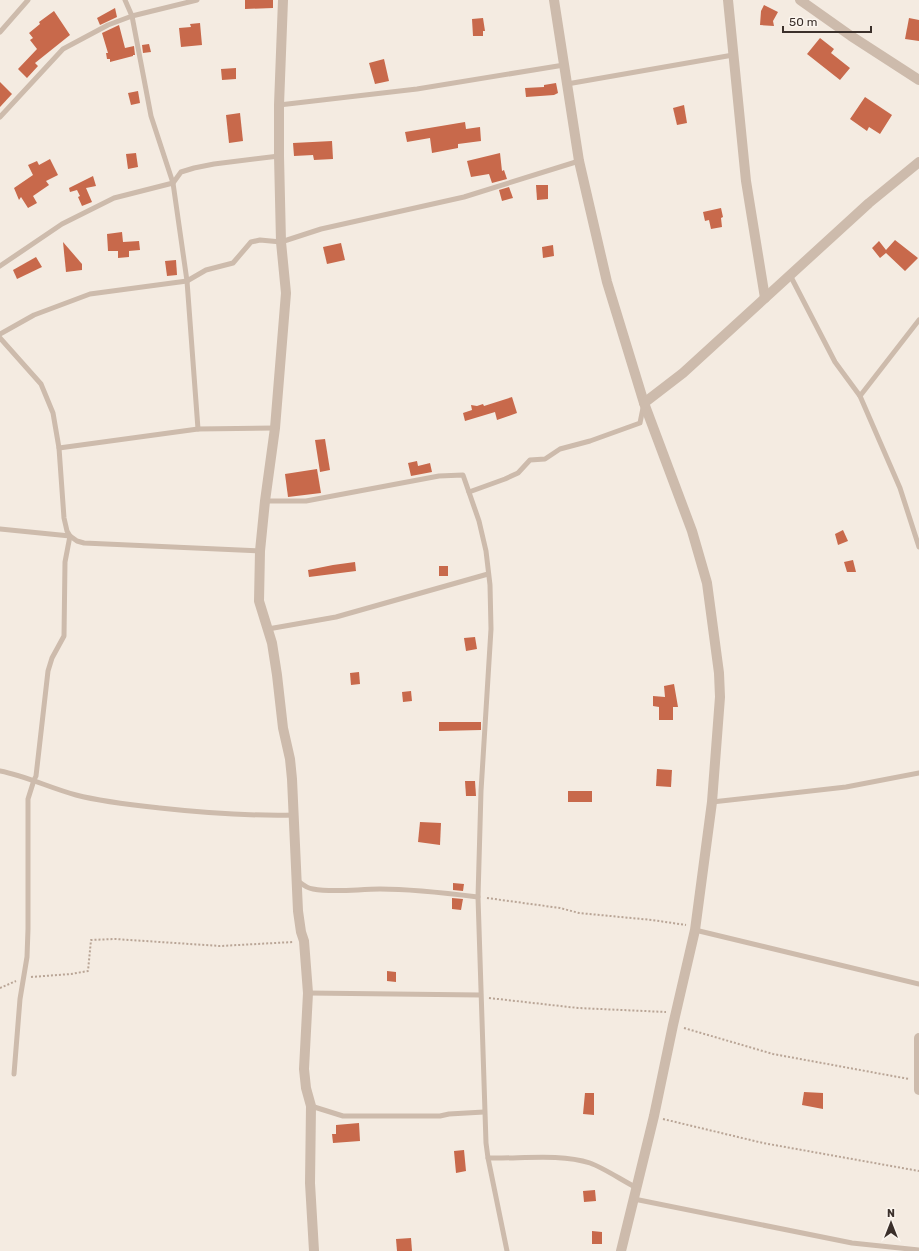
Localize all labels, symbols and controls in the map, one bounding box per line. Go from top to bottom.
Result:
scale bar [783,8,871,34]
text: 50 m [789,15,817,29]
north arrow [871,1203,911,1243]
text: N [887,1207,895,1220]

